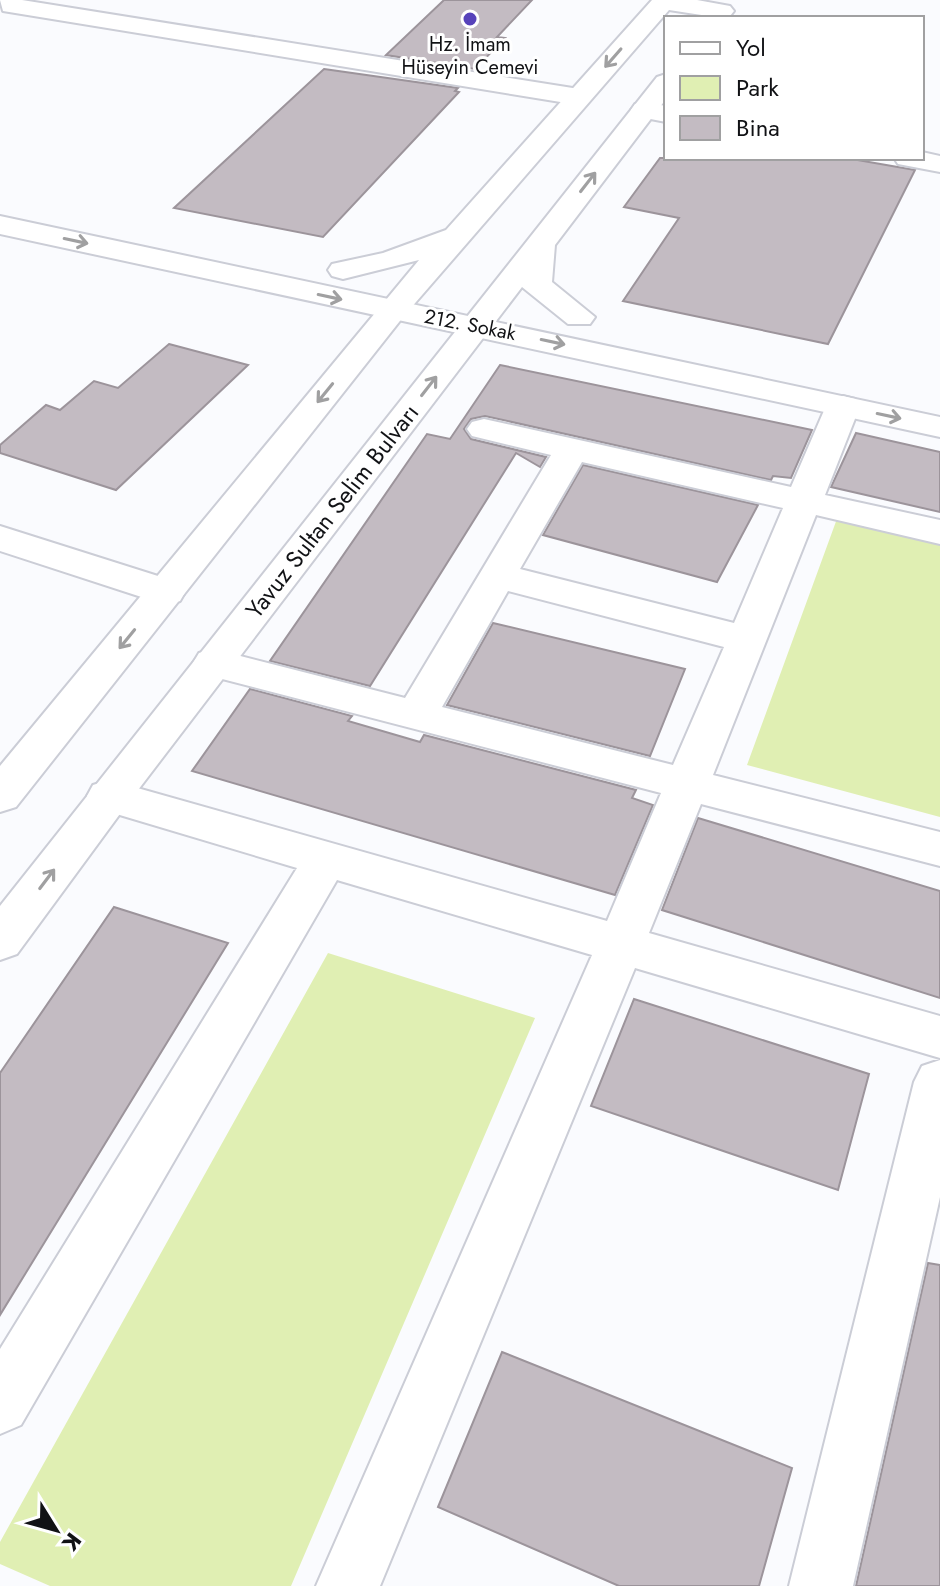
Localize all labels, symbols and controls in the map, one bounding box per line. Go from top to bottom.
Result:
marker: Hz. İmam Hüseyin Cemevi [461,10,479,28]
legend [664,16,924,160]
place label: Hz. İmam Hüseyin Cemevi [402,30,538,82]
text: Yol [736,30,766,65]
one-way arrow [604,48,622,68]
text: Park [736,70,779,105]
text: Bina [736,110,780,145]
one-way arrow [579,172,596,193]
one-way arrow [63,234,89,249]
one-way arrow [317,290,343,305]
street label: 212. Sokak [422,302,519,348]
one-way arrow [540,335,565,350]
one-way arrow [421,376,438,397]
one-way arrow [317,382,334,403]
street label: Yavuz Sultan Selim Bulvarı [237,396,427,626]
one-way arrow [876,409,901,424]
one-way arrow [119,628,136,649]
one-way arrow [38,869,55,890]
north arrow [16,1490,96,1570]
text: K [54,1526,89,1558]

